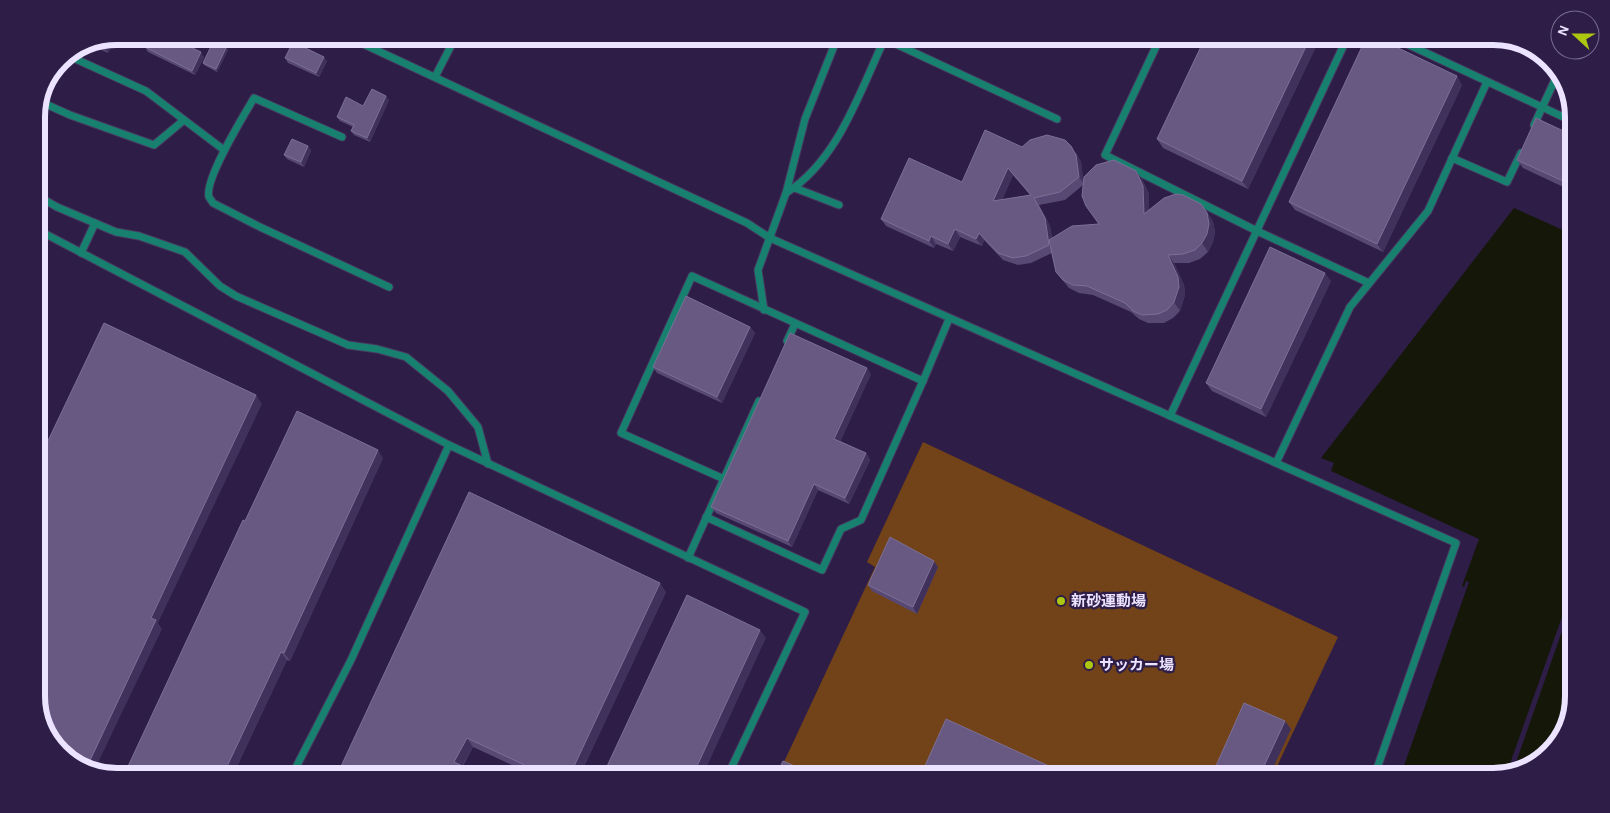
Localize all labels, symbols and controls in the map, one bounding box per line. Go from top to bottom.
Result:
north arrow [1550,10,1600,60]
text: N [1556,24,1572,38]
place label: 新砂運動場 [1071,593,1146,609]
marker: 新砂運動場 [1055,595,1067,607]
place label: サッカー場 [1099,657,1174,673]
marker: サッカー場 [1083,659,1095,671]

